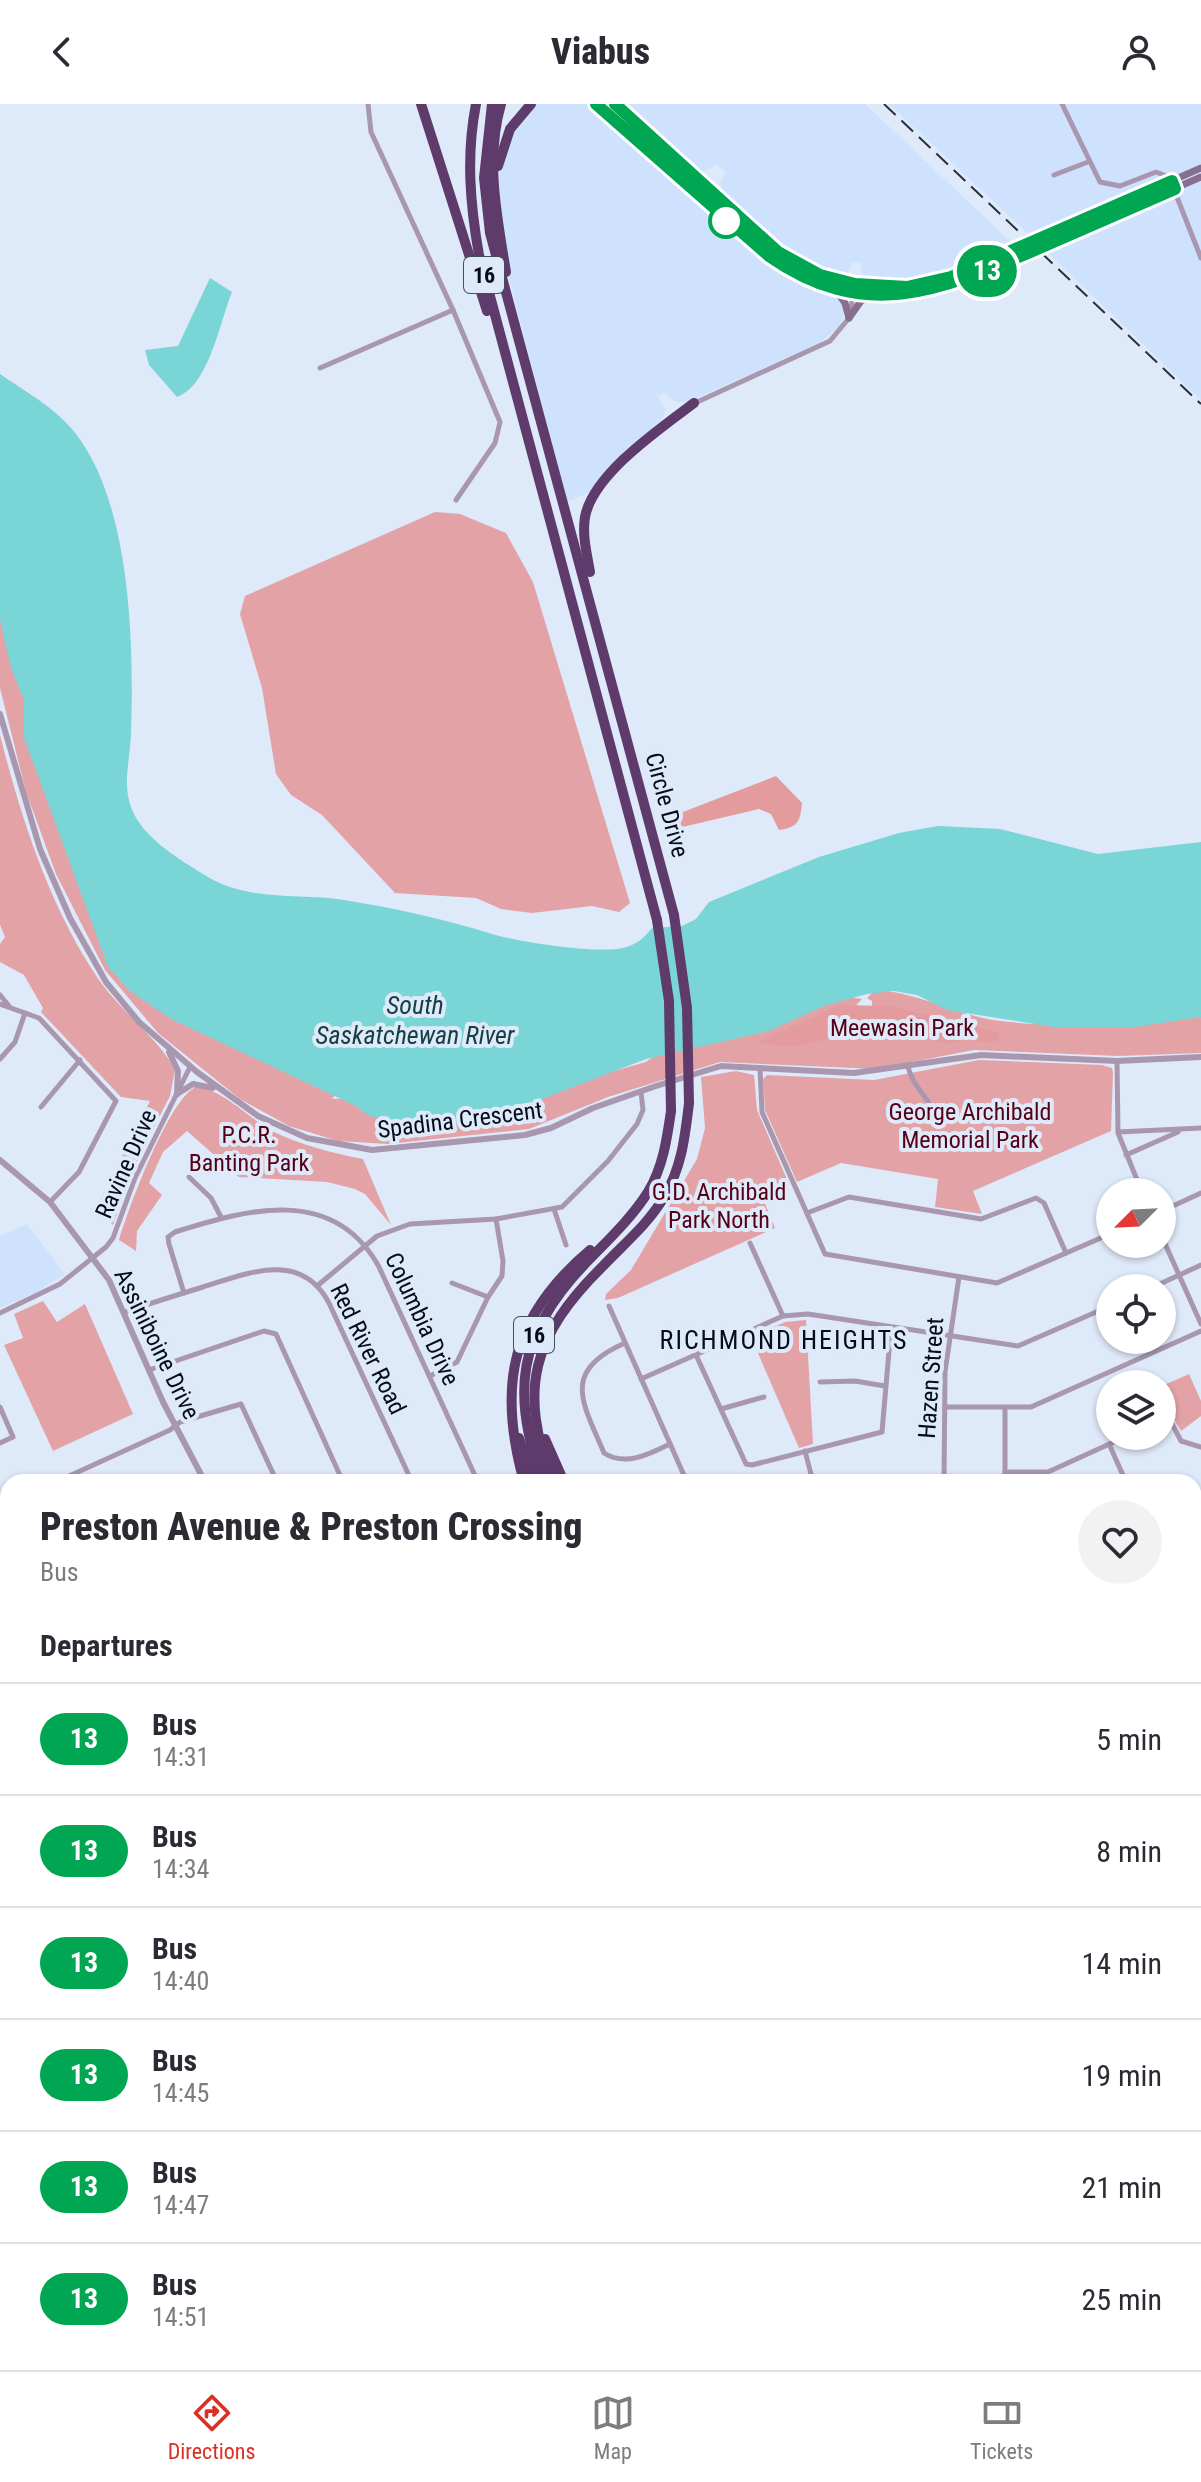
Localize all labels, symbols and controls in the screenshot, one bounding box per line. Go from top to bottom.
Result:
icon: back [40,30,84,74]
icon: person [1117,30,1161,74]
text: Viabus [551,31,650,73]
unlabelled marker [709,204,743,238]
line badge: 13 [951,245,1023,297]
text: 13 [973,254,1001,287]
road number: 16 [464,257,504,293]
street label: Circle Drive [640,749,694,861]
water label: South Saskatchewan River [315,990,516,1050]
park label: Meewasin Park [830,1014,974,1042]
street label: Spadina Crescent [376,1096,544,1144]
park label: George Archibald Memorial Park [888,1098,1052,1154]
street label: Ravine Drive [90,1105,162,1223]
park label: P.C.R. Banting Park [189,1121,309,1177]
park label: G.D. Archibald Park North [652,1178,786,1234]
north arrow [1096,1178,1176,1258]
map controls [1096,1178,1176,1450]
street label: Columbia Drive [379,1248,465,1390]
street label: Assiniboine Drive [108,1264,206,1424]
button: locate [1096,1274,1176,1354]
street label: Red River Road [324,1279,412,1419]
street label: Hazen Street [913,1316,949,1440]
road number: 16 [514,1317,554,1353]
district label: RICHMOND HEIGHTS [660,1325,908,1355]
button: layers [1096,1370,1176,1450]
button: heart [1078,1500,1162,1584]
text: Preston Avenue & Preston Crossing [40,1505,582,1549]
text: Bus [40,1557,79,1587]
text: Departures [40,1628,173,1663]
text: Bus [152,1707,197,1742]
text: 13 [70,1722,98,1755]
text: 5 min [1096,1722,1162,1757]
text: 14:31 [152,1742,209,1772]
text: Bus [152,1819,197,1854]
text: 13 [70,1834,98,1867]
text: 8 min [1096,1834,1162,1869]
text: 14:34 [152,1854,209,1884]
text: Bus [152,1931,197,1966]
text: 13 [70,1946,98,1979]
text: 14 min [1081,1946,1162,1981]
text: 14:40 [152,1966,209,1996]
text: Bus [152,2043,197,2078]
text: 13 [70,2058,98,2091]
text: 19 min [1081,2058,1162,2093]
text: 14:45 [152,2078,209,2108]
text: Bus [152,2155,197,2190]
text: 13 [70,2170,98,2203]
text: 21 min [1081,2170,1162,2205]
text: 14:47 [152,2190,209,2220]
text: Bus [152,2267,197,2302]
text: 13 [70,2282,98,2315]
text: 25 min [1081,2282,1162,2317]
text: 14:51 [152,2302,209,2332]
tab: Directions [168,2391,256,2464]
tab: Map [591,2391,635,2464]
tab: Tickets [970,2391,1033,2464]

